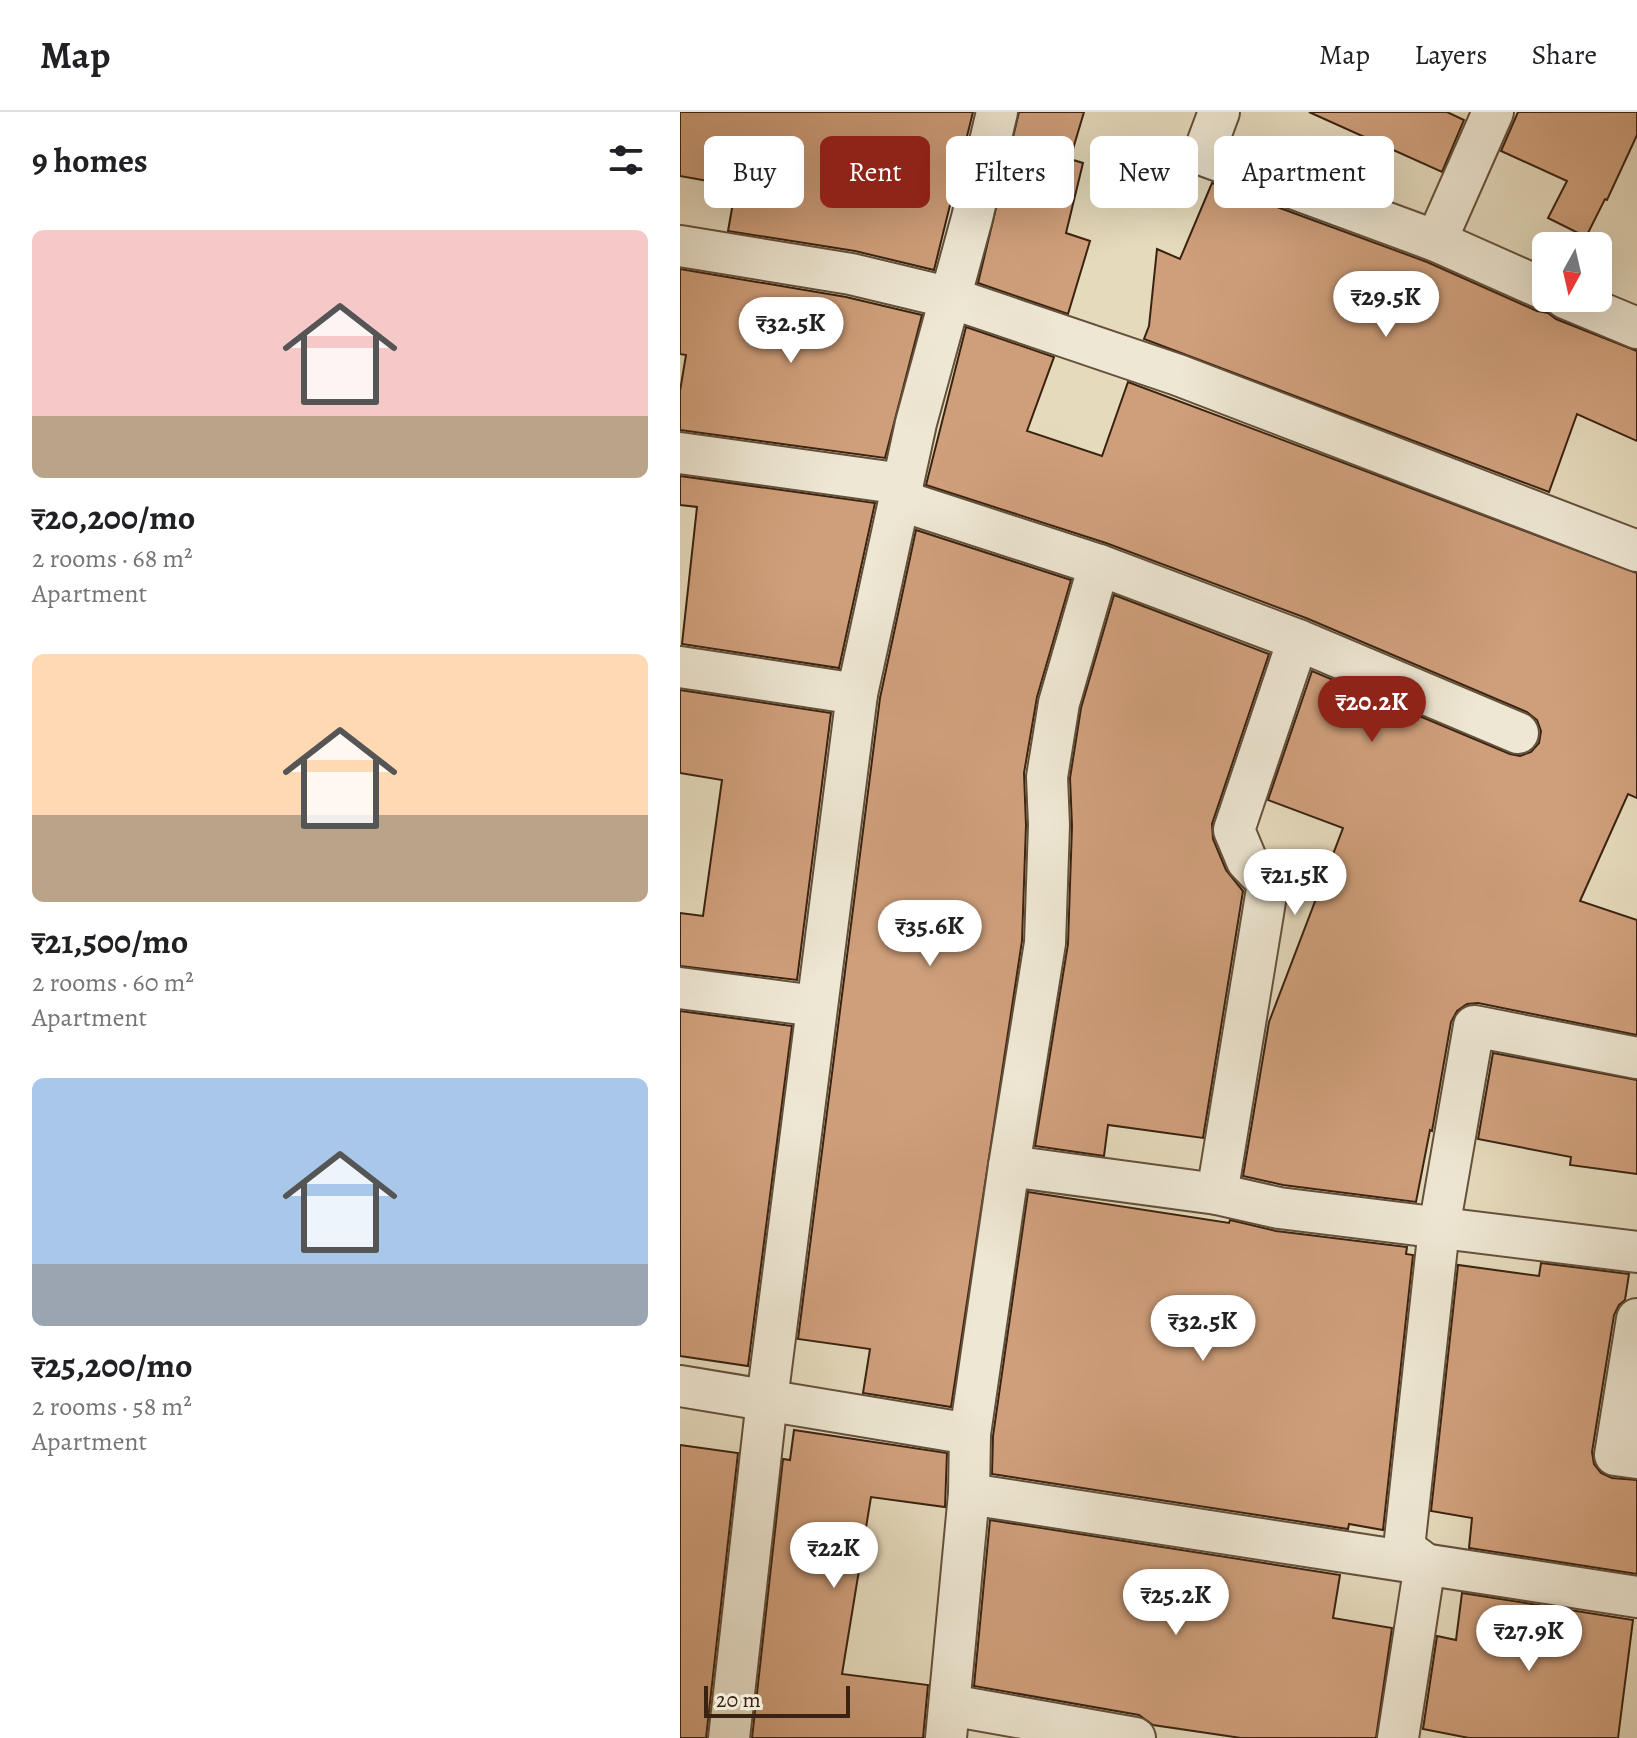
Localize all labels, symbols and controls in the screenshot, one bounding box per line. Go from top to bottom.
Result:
text: Map [40,29,110,81]
text: Map [1319,36,1370,74]
text: Layers [1414,36,1487,74]
text: Share [1531,36,1597,74]
chip: Buy [704,136,804,208]
chip: Rent [820,136,930,208]
chip: Filters [946,136,1074,208]
chip: New [1090,136,1198,208]
chip: Apartment [1214,136,1394,208]
text: 9 homes [32,137,148,184]
icon: filters [604,138,648,182]
north arrow [1532,232,1612,312]
map controls [1532,232,1612,312]
pin: ₹29.5K [1321,271,1451,339]
text: ₹29.5K [1351,279,1421,314]
icon: home [268,282,412,426]
pin: ₹32.5K [726,297,856,365]
text: ₹32.5K [757,305,825,340]
text: ₹20,200/mo [32,494,195,541]
text: 2 rooms · 68 m² [32,541,193,576]
text: Apartment [32,576,147,611]
pin: ₹20.2K [1307,676,1437,744]
text: ₹20.2K [1336,684,1408,719]
icon: home [268,706,412,850]
pin: ₹21.5K [1230,849,1360,917]
text: ₹21.5K [1262,857,1328,892]
pin: ₹35.6K [865,900,995,968]
text: ₹35.6K [896,908,964,943]
text: ₹21,500/mo [32,918,188,965]
text: 2 rooms · 60 m² [32,965,194,1000]
text: Apartment [32,1000,147,1035]
icon: home [268,1130,412,1274]
pin: ₹32.5K [1138,1295,1268,1363]
text: ₹32.5K [1169,1303,1237,1338]
text: ₹25,200/mo [32,1342,193,1389]
text: 2 rooms · 58 m² [32,1389,192,1424]
text: Apartment [32,1424,147,1459]
pin: ₹22K [787,1522,881,1590]
text: ₹22K [808,1530,860,1565]
pin: ₹25.2K [1111,1569,1241,1637]
text: ₹25.2K [1141,1577,1211,1612]
pin: ₹27.9K [1464,1605,1594,1673]
text: ₹27.9K [1494,1613,1564,1648]
scale bar [704,1682,850,1718]
text: 20 m [716,1685,761,1715]

